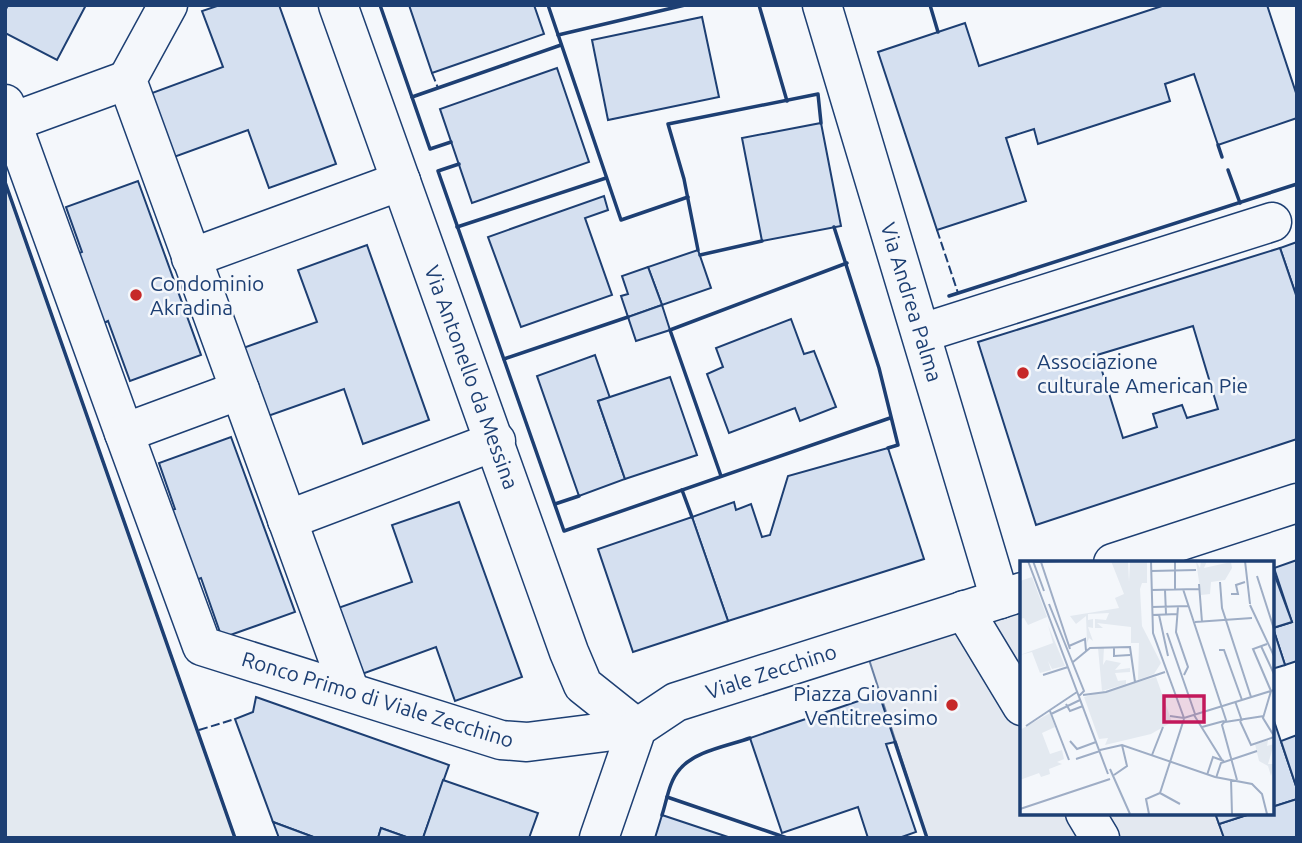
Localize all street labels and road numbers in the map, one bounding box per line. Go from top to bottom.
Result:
street label: Via Andrea Palma [876,219,948,385]
street label: Via Antonello da Messina [420,262,524,492]
street label: Viale Zecchino [703,639,839,703]
street label: Ronco Primo di Viale Zecchino [239,646,517,752]

